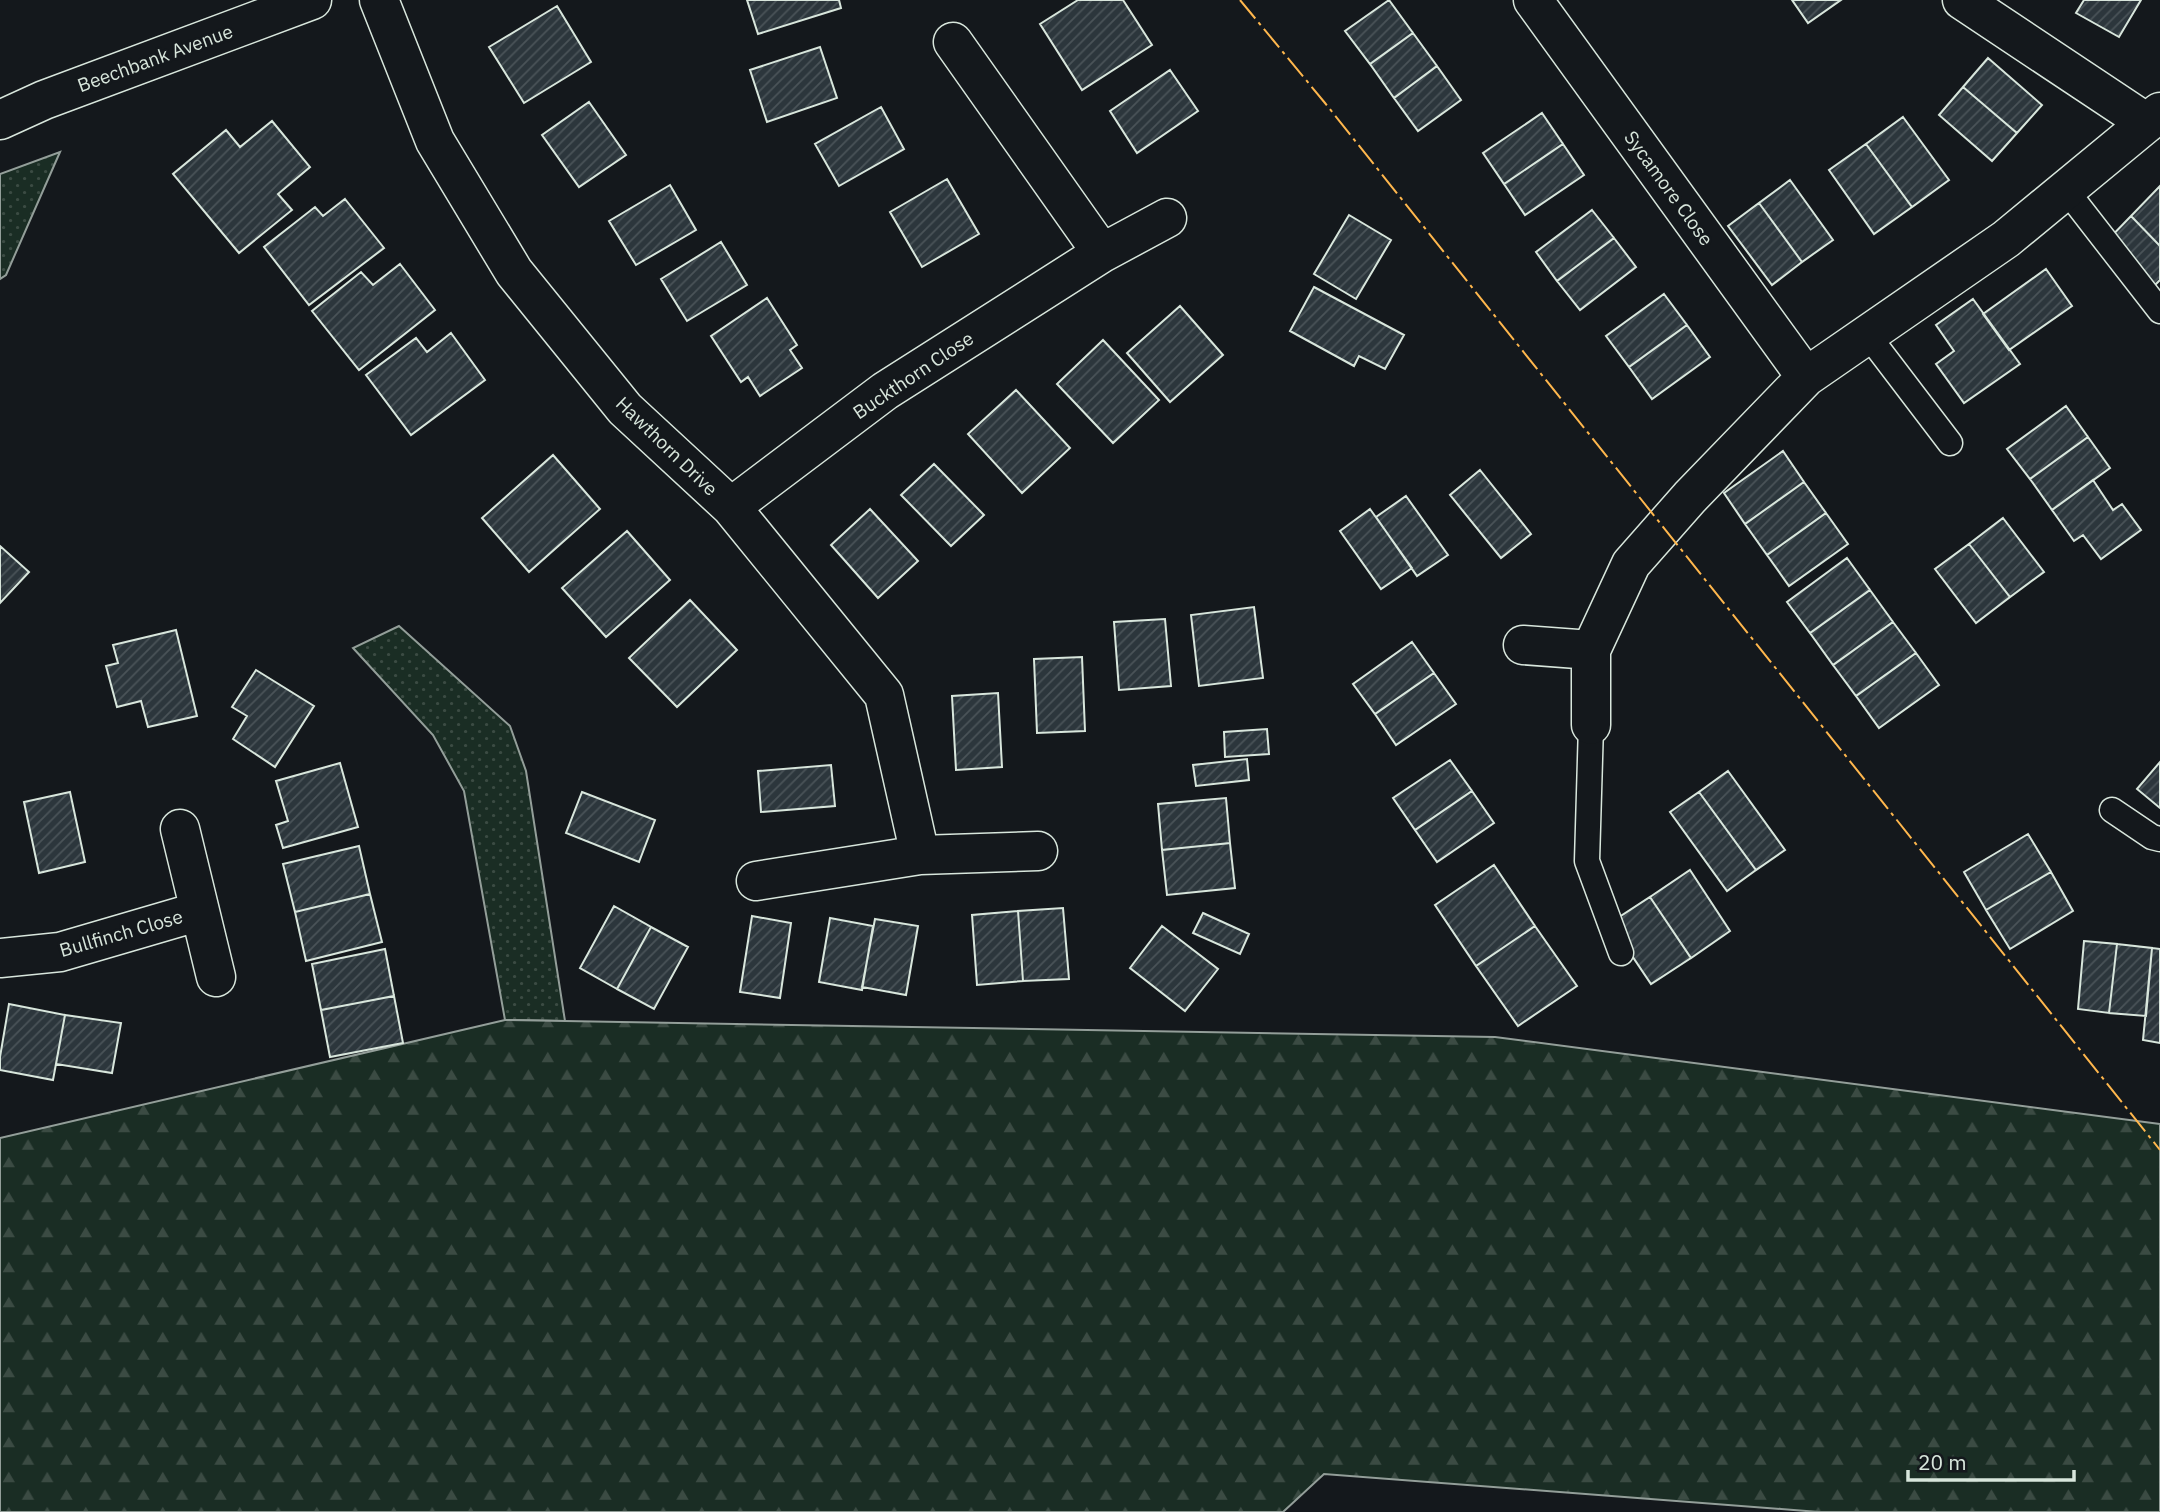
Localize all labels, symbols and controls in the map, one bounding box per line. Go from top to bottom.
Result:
street label: Beechbank Avenue [74,19,236,97]
street label: Sycamore Close [1619,126,1719,250]
street label: Buckthorn Close [848,326,978,424]
street label: Hawthorn Drive [611,391,723,501]
street label: Bullfinch Close [57,904,185,962]
scale bar [1908,1438,2074,1482]
text: 20 m [1918,1448,1967,1476]

